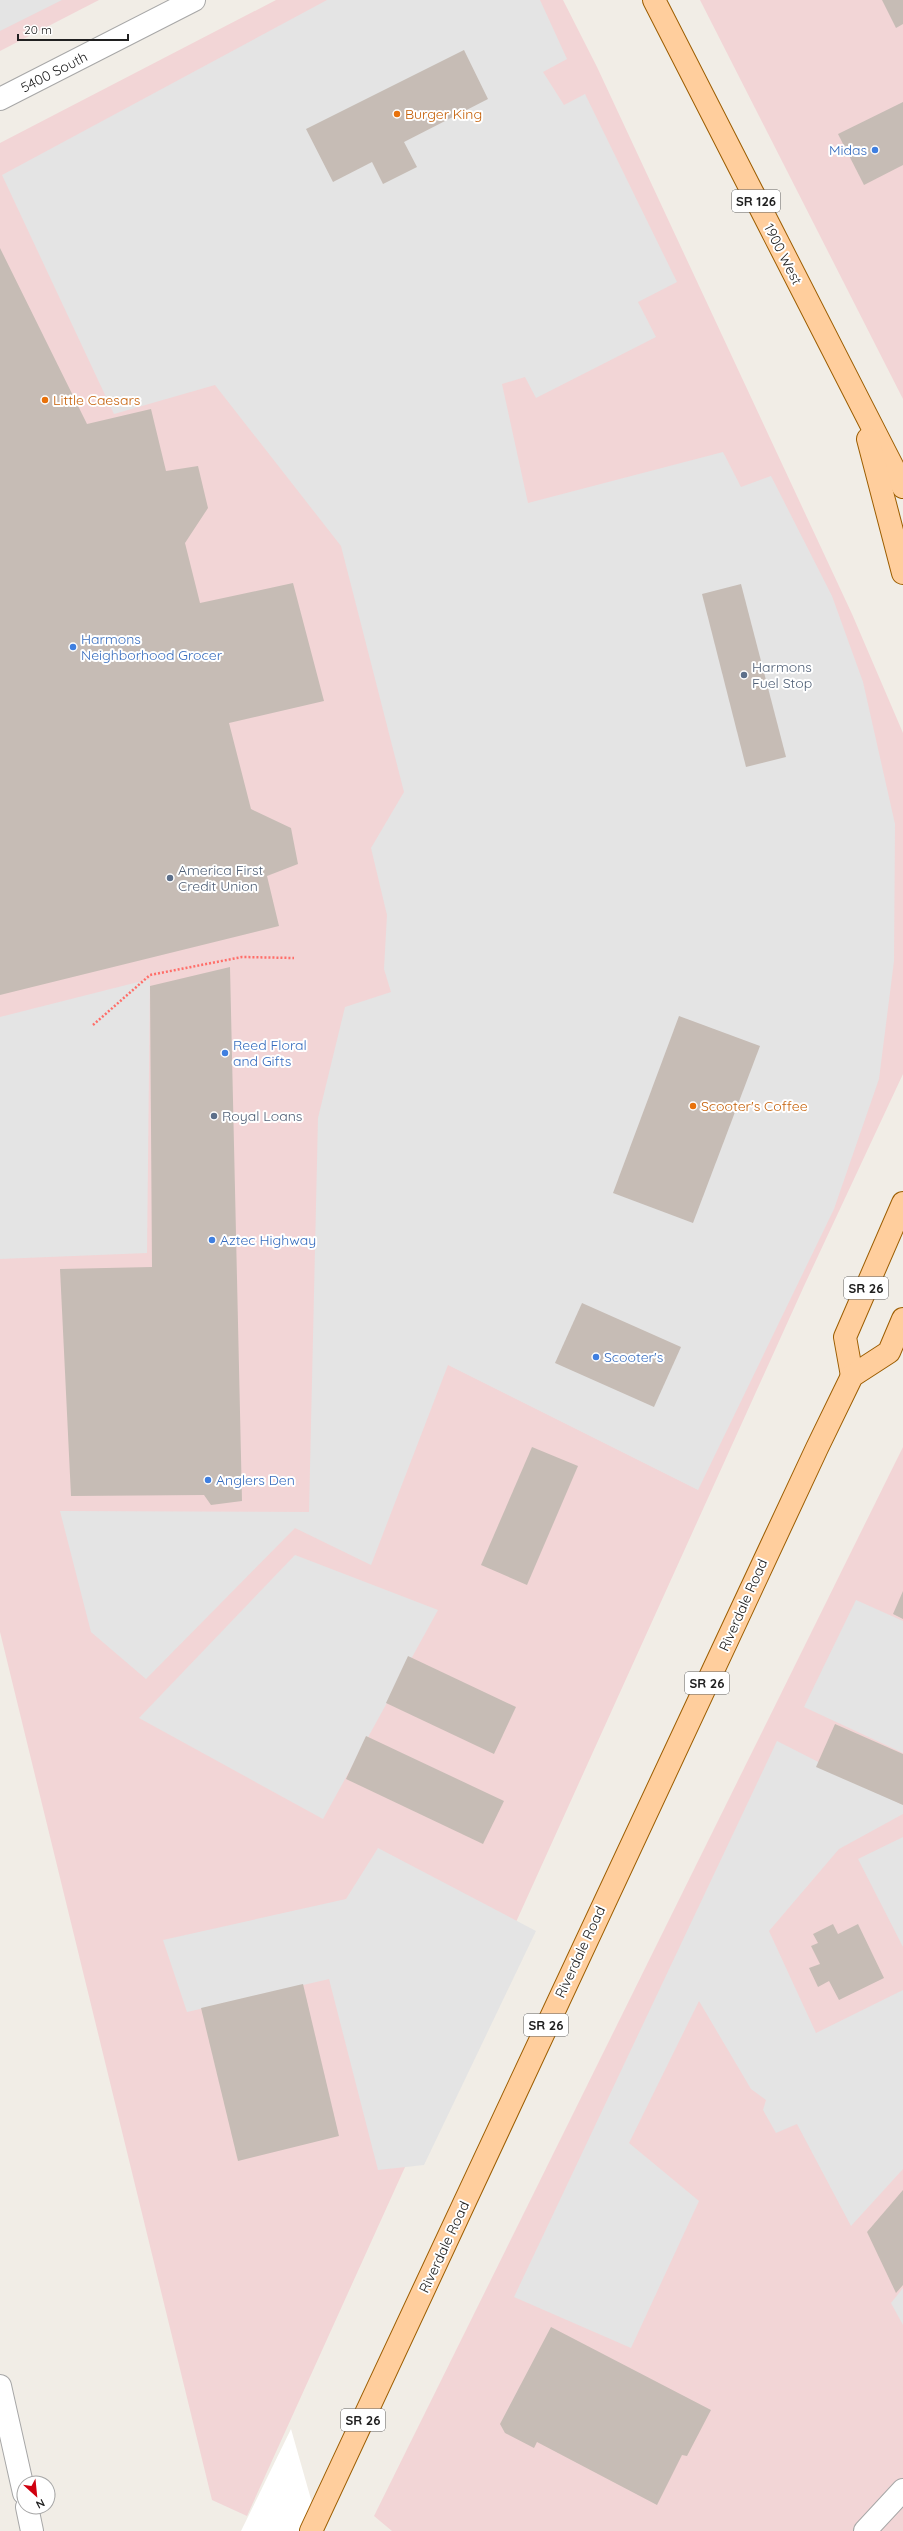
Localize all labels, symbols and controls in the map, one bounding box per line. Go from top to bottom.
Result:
scale bar [18,16,128,42]
text: 20 m [24,22,52,37]
street label: 5400 South [18,48,90,96]
place label: Burger King [405,105,482,123]
marker: Burger King [392,109,402,119]
place label: Midas [829,141,867,159]
marker: Midas [870,145,880,155]
road number: SR 126 [732,190,780,212]
street label: 1900 West [760,221,806,288]
place label: Little Caesars [53,391,140,409]
marker: Little Caesars [40,395,50,405]
place label: Harmons Neighborhood Grocer [81,630,223,664]
marker: Harmons Neighborhood Grocer [68,642,78,652]
place label: Harmons Fuel Stop [752,658,812,692]
marker: Harmons Fuel Stop [739,670,749,680]
place label: America First Credit Union [178,861,264,895]
marker: America First Credit Union [165,873,175,883]
place label: Reed Floral and Gifts [233,1036,307,1070]
marker: Reed Floral and Gifts [220,1048,230,1058]
place label: Scooter's Coffee [701,1097,808,1115]
marker: Scooter's Coffee [688,1101,698,1111]
place label: Royal Loans [222,1107,302,1125]
marker: Royal Loans [209,1111,219,1121]
place label: Aztec Highway [220,1231,316,1249]
marker: Aztec Highway [207,1235,217,1245]
road number: SR 26 [844,1277,888,1299]
place label: Scooter's [604,1348,663,1366]
marker: Scooter's [591,1352,601,1362]
place label: Anglers Den [216,1471,295,1489]
marker: Anglers Den [203,1475,213,1485]
street label: Riverdale Road [715,1556,771,1654]
road number: SR 26 [685,1672,729,1694]
street label: Riverdale Road [551,1903,609,2001]
road number: SR 26 [524,2014,568,2036]
street label: Riverdale Road [415,2198,473,2296]
road number: SR 26 [341,2409,385,2431]
north arrow [16,2475,56,2515]
text: N [34,2496,47,2512]

